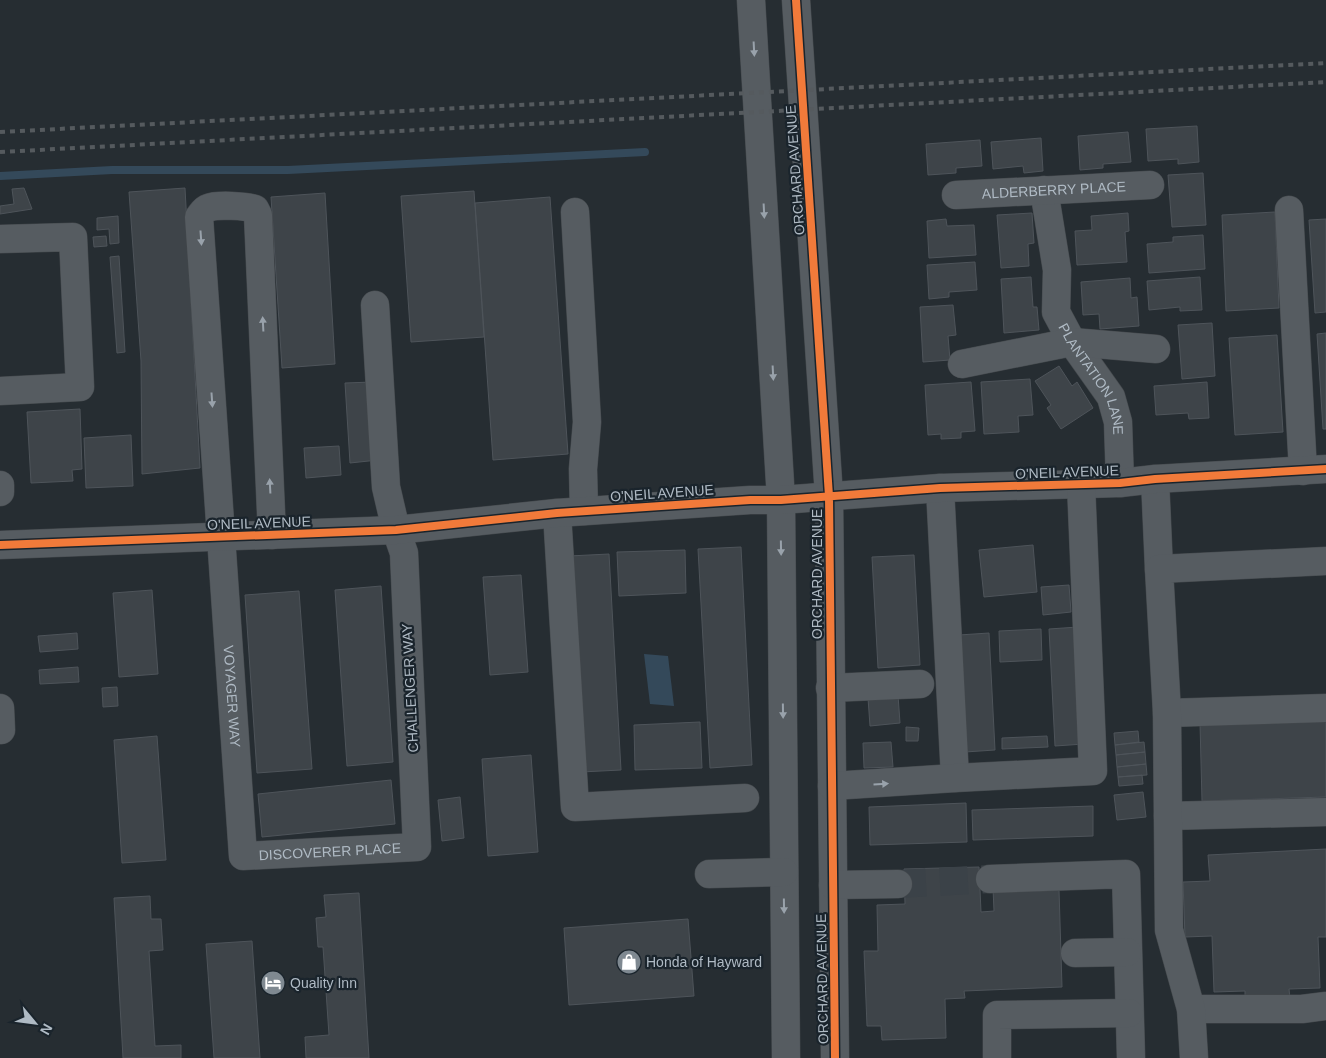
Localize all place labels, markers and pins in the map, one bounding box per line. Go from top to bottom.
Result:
shop icon: Honda of Hayward [616,949,642,975]
place label: Honda of Hayward [646,954,762,970]
hotel icon: Quality Inn [260,970,286,996]
place label: Quality Inn [290,975,357,991]

